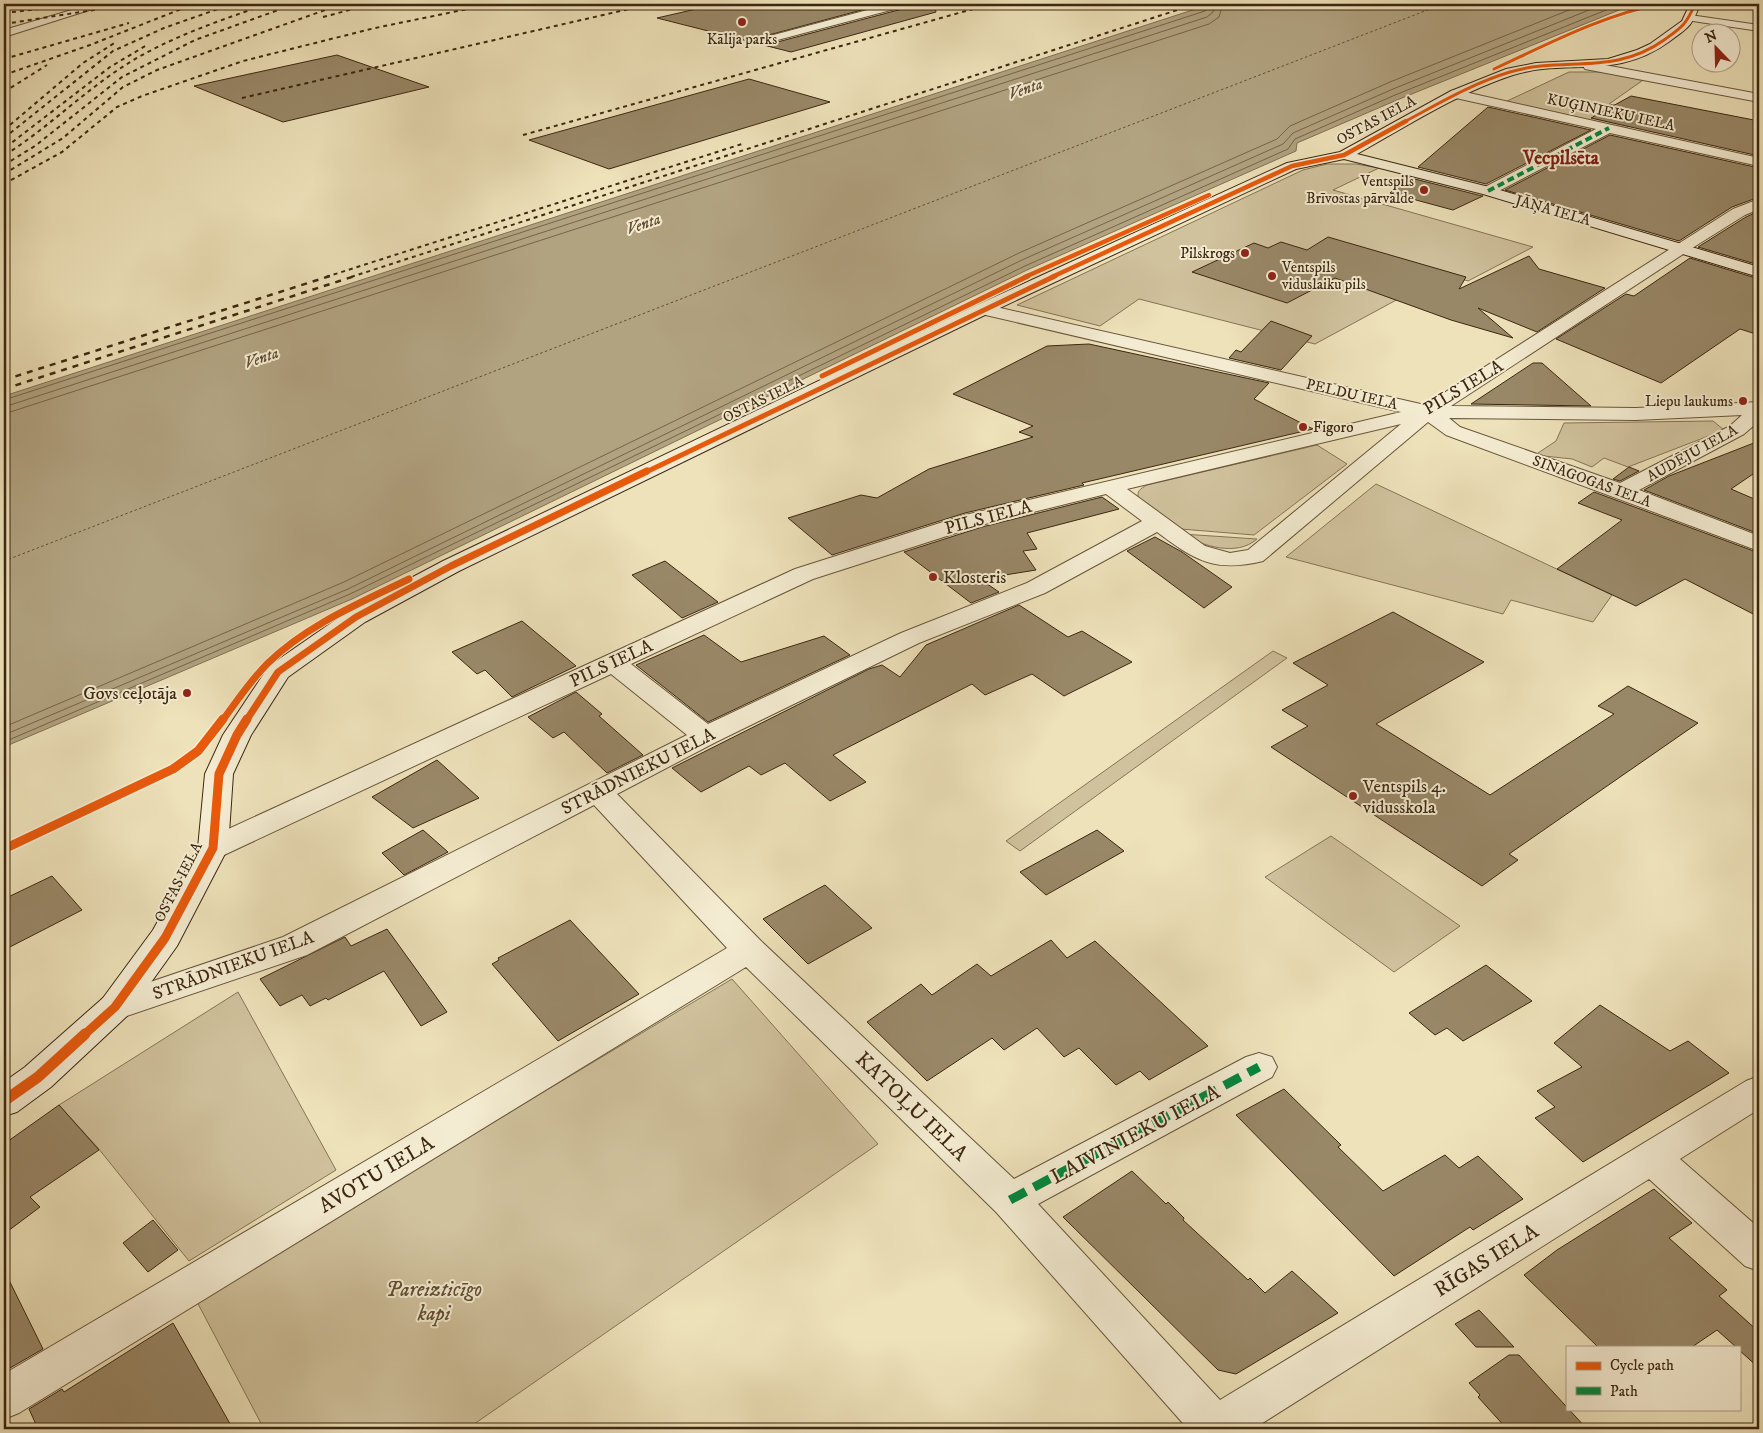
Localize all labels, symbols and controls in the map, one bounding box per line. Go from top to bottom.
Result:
marker: Kālija parks [736,16,748,28]
north arrow [1690,22,1740,72]
text: N [1703,26,1721,47]
place label: Kālija parks [707,30,777,49]
water label: Venta [1006,74,1045,104]
street label: KUĢINIEKU IELA [1545,90,1677,135]
street label: OSTAS IELA [1333,91,1420,149]
district label: Vecpilsēta [1522,147,1600,170]
place label: Ventspils Brīvostas pārvalde [1306,172,1414,208]
marker: Ventspils Brīvostas pārvalde [1418,184,1430,196]
street label: JĀŅA IELA [1511,190,1593,230]
water label: Venta [624,209,663,239]
place label: Pilskrogs [1180,244,1235,263]
marker: Pilskrogs [1239,247,1251,259]
place label: Ventspils viduslaiku pils [1281,258,1366,294]
marker: Ventspils viduslaiku pils [1266,270,1278,282]
water label: Venta [242,343,281,373]
street label: PILS IELA [1420,355,1508,420]
street label: OSTAS IELA [720,372,807,427]
street label: PELDU IELA [1304,375,1400,414]
place label: Liepu laukums [1645,392,1733,411]
marker: Liepu laukums [1737,395,1749,407]
place label: Figoro [1313,418,1353,437]
street label: AUDĒJU IELA [1644,420,1741,486]
marker: Figoro [1297,421,1309,433]
street label: SINAGOGAS IELA [1530,451,1654,512]
street label: PILS IELA [942,496,1035,540]
place label: Klosteris [943,567,1006,589]
marker: Klosteris [927,571,939,583]
street label: PILS IELA [566,635,657,693]
place label: Govs ceļotāja [83,683,177,705]
marker: Govs ceļotāja [181,687,193,699]
street label: STRĀDNIEKU IELA [558,723,720,820]
place label: Ventspils 4. vidusskola [1362,776,1446,819]
marker: Ventspils 4. vidusskola [1347,790,1359,802]
street label: OSTAS IELA [150,839,207,926]
street label: STRĀDNIEKU IELA [150,926,317,1005]
street label: KATOĻU IELA [850,1047,973,1167]
street label: LAIVINIEKU IELA [1046,1079,1225,1190]
street label: AVOTU IELA [314,1130,439,1219]
street label: RĪGAS IELA [1429,1217,1544,1303]
park label: Pareizticīgo kapi [386,1277,482,1327]
legend [1566,1346,1740,1410]
text: Cycle path [1610,1356,1674,1375]
text: Path [1610,1382,1638,1401]

